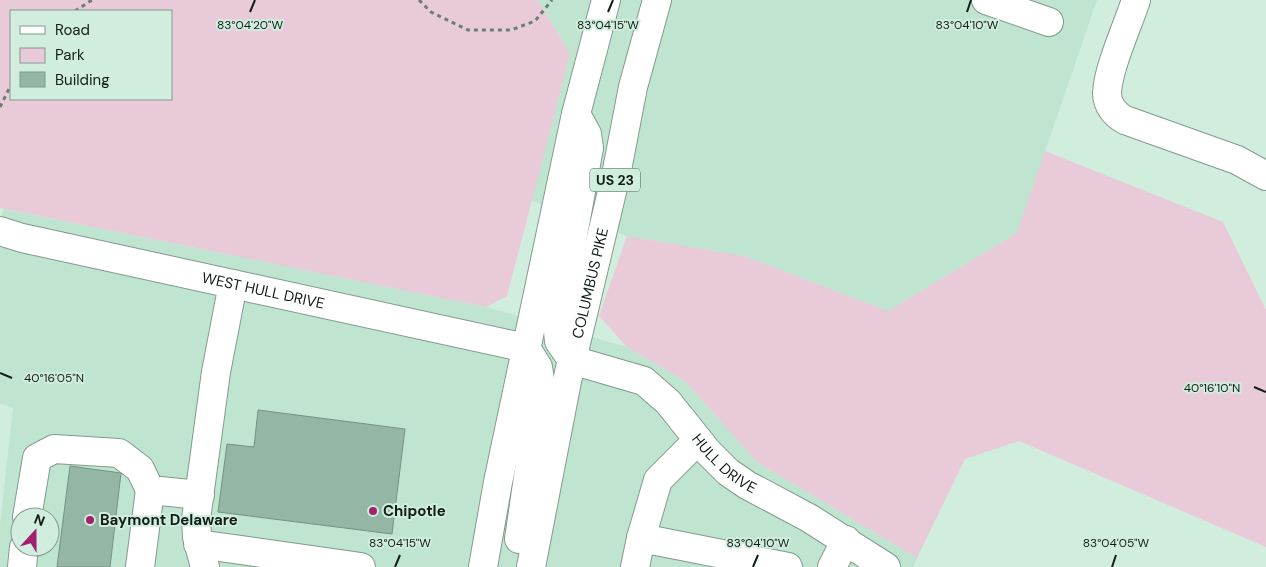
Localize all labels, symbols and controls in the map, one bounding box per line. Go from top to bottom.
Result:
legend [10,10,172,100]
text: 83°04'20"W [217,17,283,33]
text: 83°04'15"W [577,17,639,33]
text: 83°04'10"W [936,17,999,33]
text: Road [55,20,90,40]
text: Park [55,45,85,65]
text: Building [55,70,110,90]
road number: US 23 [590,168,640,192]
street label: COLUMBUS PIKE [567,226,613,341]
street label: WEST HULL DRIVE [200,268,326,314]
text: 40°16'05"N [24,370,84,386]
text: 40°16'10"N [1184,380,1240,396]
street label: HULL DRIVE [687,430,760,498]
place label: Chipotle [383,501,446,521]
marker: Chipotle [367,505,379,517]
north arrow [10,507,60,557]
text: N [32,510,48,530]
place label: Baymont Delaware [100,510,238,530]
marker: Baymont Delaware [84,514,96,526]
text: 83°04'15"W [369,535,431,551]
text: 83°04'10"W [727,535,790,551]
text: 83°04'05"W [1083,535,1150,551]

